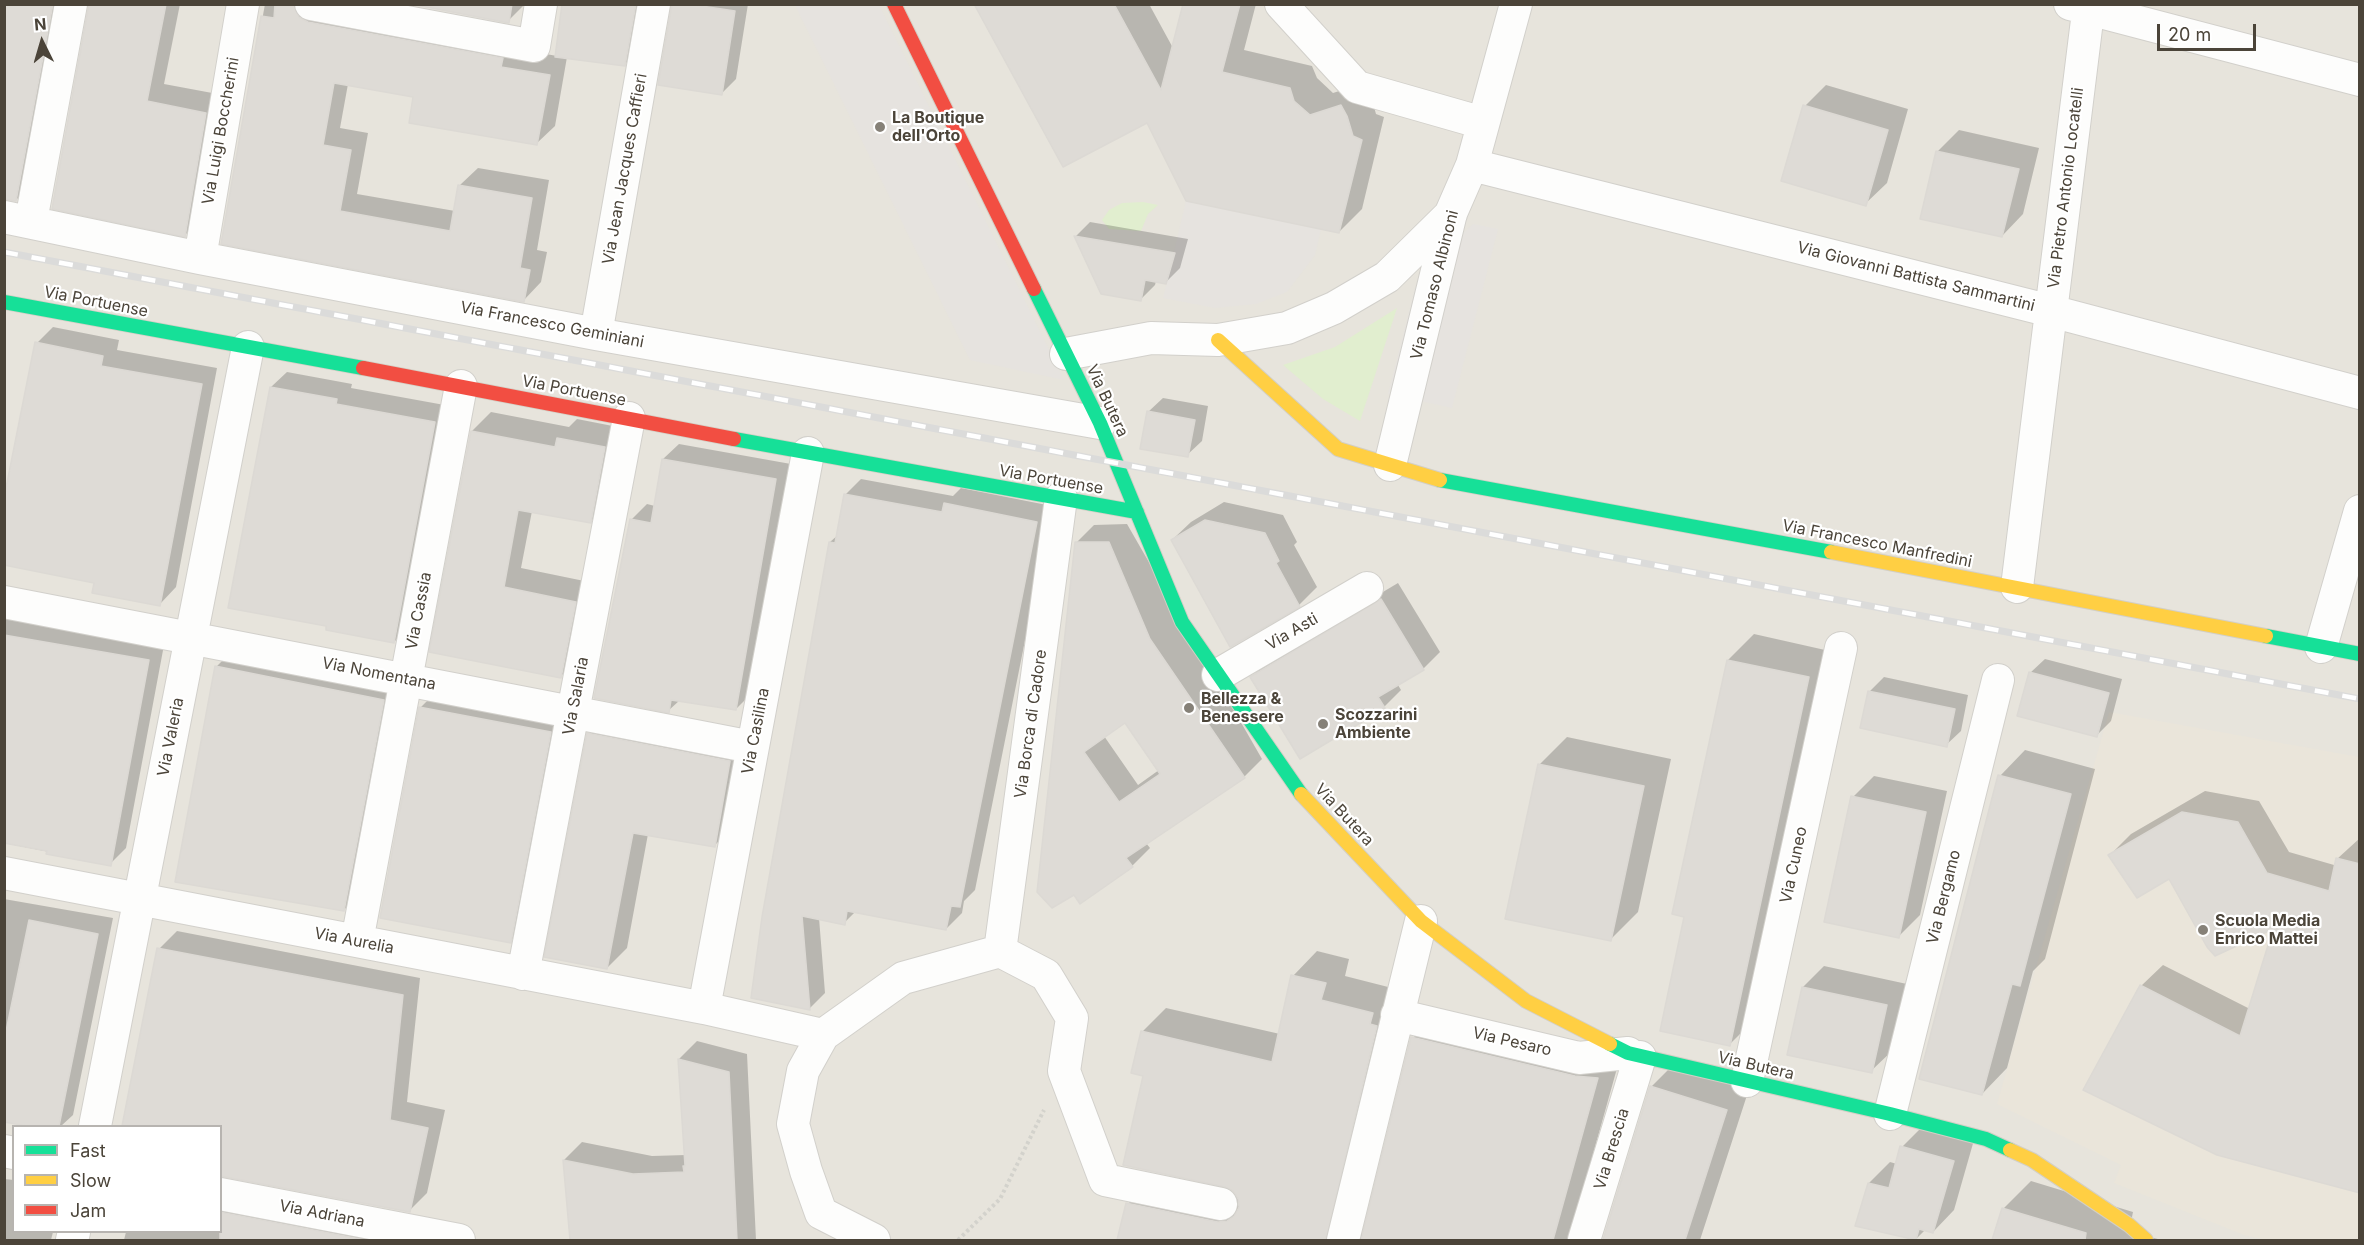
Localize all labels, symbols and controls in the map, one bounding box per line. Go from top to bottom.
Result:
north arrow [12,12,72,72]
scale bar [2160,12,2259,50]
text: N [33,14,47,35]
text: 20 m [2168,24,2211,45]
street label: Via Luigi Boccherini [199,56,243,206]
street label: Via Jean Jacques Caffieri [599,72,651,266]
street label: Via Pietro Antonio Locatelli [2044,86,2088,290]
place label: La Boutique dell'Orto [892,108,984,146]
marker: La Boutique dell'Orto [873,120,887,134]
street label: Via Tomaso Albinoni [1407,208,1463,362]
street label: Via Giovanni Battista Sammartini [1795,238,2037,316]
street label: Via Portuense [42,282,150,322]
street label: Via Francesco Geminiani [458,298,646,352]
street label: Via Butera [1082,362,1132,440]
street label: Via Portuense [520,371,628,411]
street label: Via Portuense [997,461,1105,499]
street label: Via Francesco Manfredini [1780,516,1974,572]
street label: Via Cassia [402,570,436,652]
street label: Via Asti [1263,609,1321,655]
street label: Via Borca di Cadore [1011,648,1051,800]
street label: Via Nomentana [320,654,438,694]
street label: Via Salaria [559,655,593,737]
street label: Via Casilina [738,686,774,776]
place label: Bellezza & Benessere [1201,689,1284,727]
street label: Via Valeria [154,696,188,778]
marker: Bellezza & Benessere [1182,701,1196,715]
place label: Scozzarini Ambiente [1335,705,1417,743]
marker: Scozzarini Ambiente [1316,717,1330,731]
street label: Via Butera [1310,780,1378,850]
street label: Via Cuneo [1777,825,1811,905]
street label: Via Bergamo [1923,848,1965,946]
place label: Scuola Media Enrico Mattei [2215,911,2320,949]
marker: Scuola Media Enrico Mattei [2196,923,2210,937]
street label: Via Aurelia [313,924,395,958]
street label: Via Pesaro [1471,1024,1553,1060]
street label: Via Butera [1716,1048,1796,1084]
street label: Via Brescia [1590,1106,1634,1192]
legend [12,1125,222,1233]
text: Fast [70,1140,106,1161]
text: Slow [70,1170,111,1191]
street label: Via Adriana [278,1196,366,1232]
text: Jam [70,1200,106,1221]

